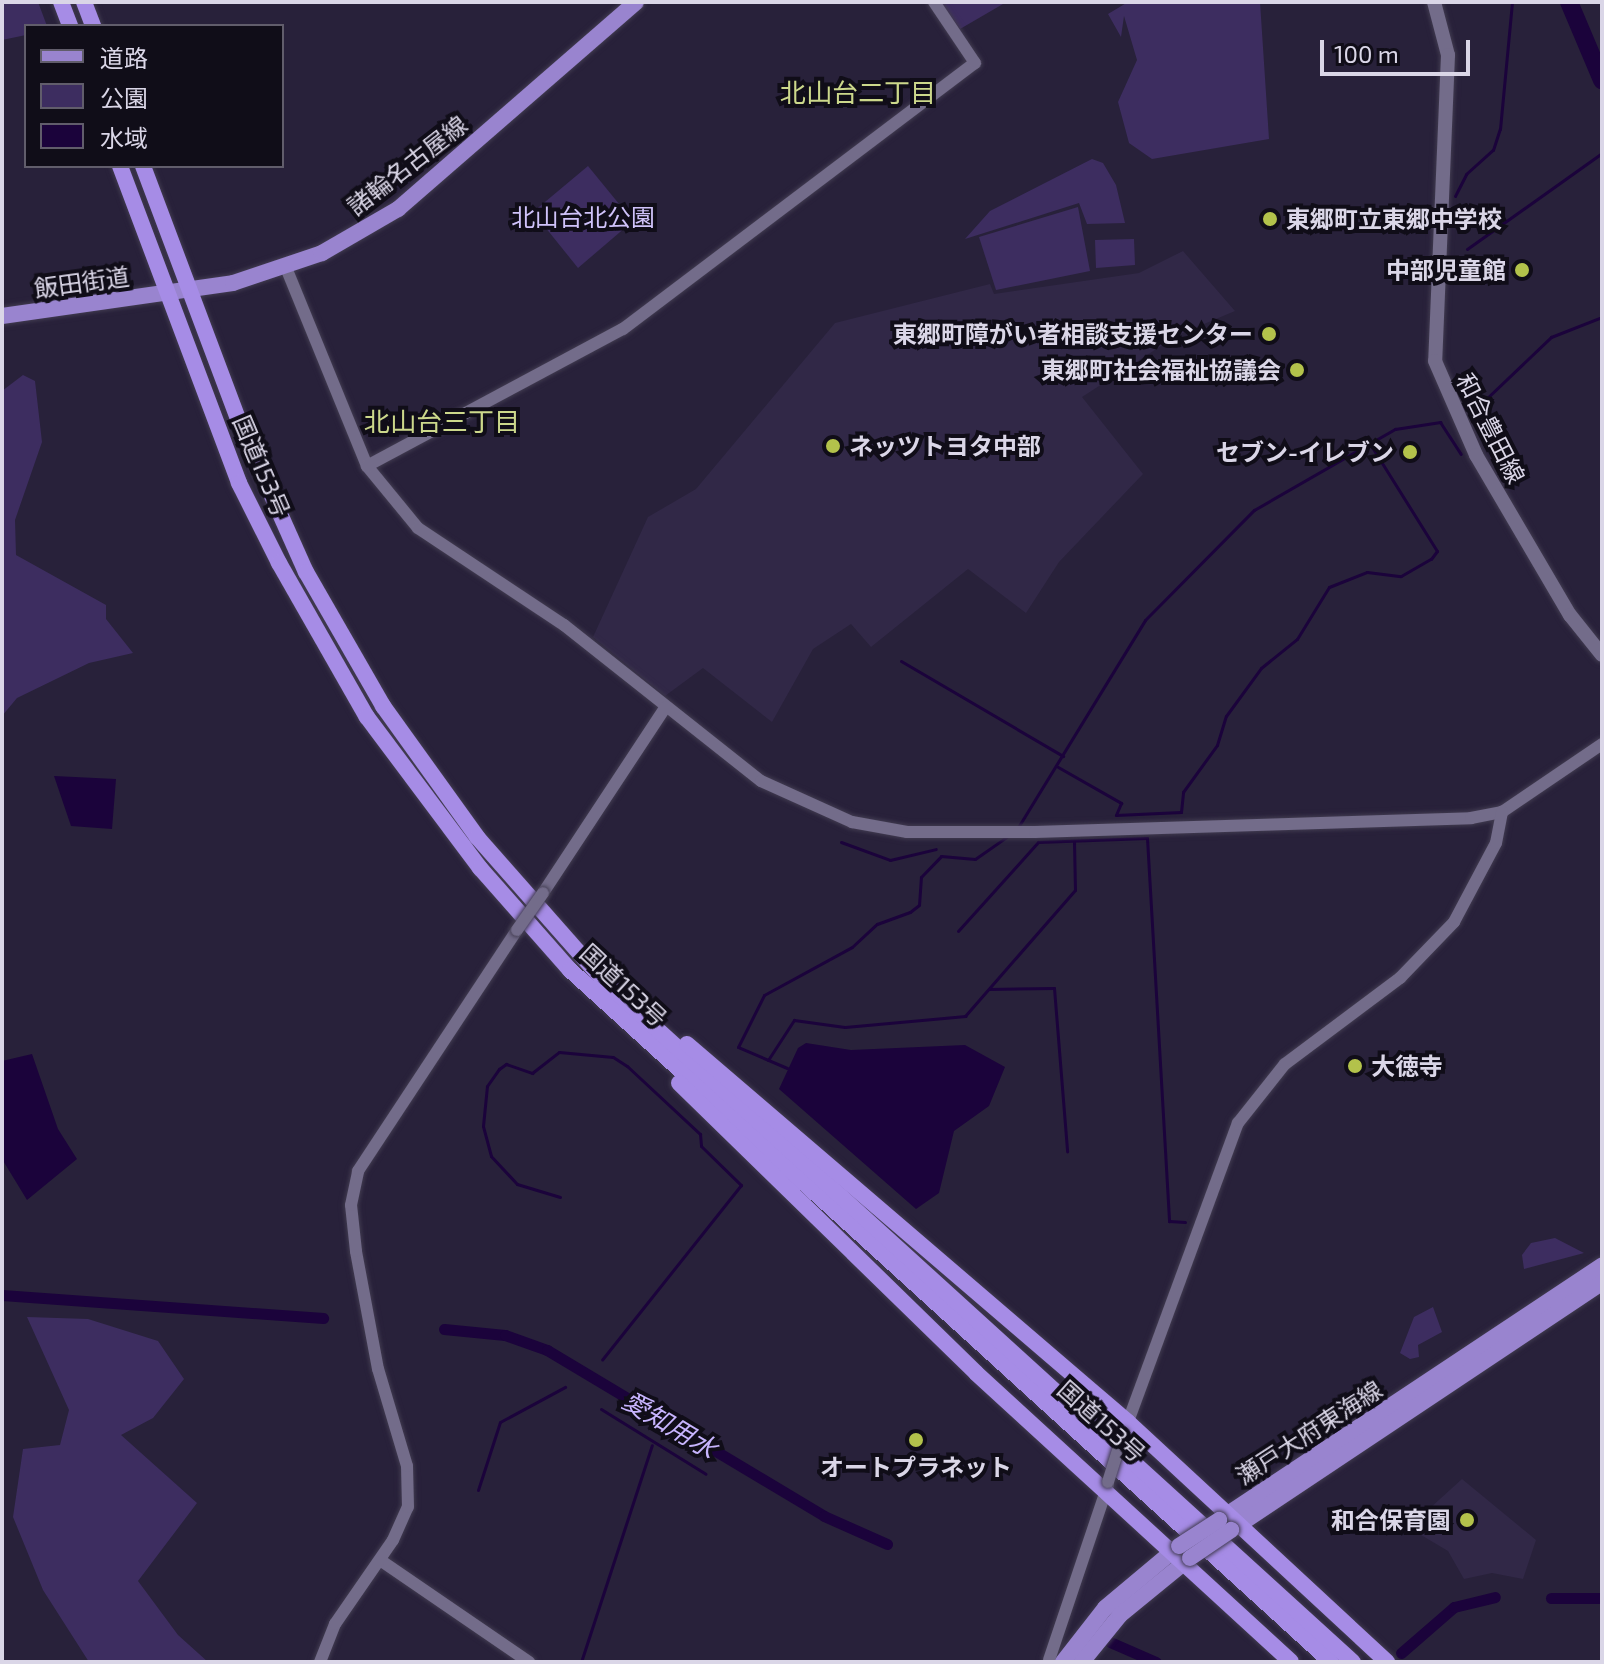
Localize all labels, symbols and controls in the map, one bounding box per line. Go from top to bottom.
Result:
legend [24,24,284,168]
scale bar [1324,24,1474,74]
text: 100 m [1334,39,1399,68]
text: 道路 [100,43,148,72]
district label: 北山台二丁目 [780,76,936,108]
text: 公園 [100,83,148,112]
street label: 諸輪名古屋線 [341,109,473,221]
text: 水域 [100,123,148,152]
park label: 北山台北公園 [511,203,655,231]
place label: 東郷町立東郷中学校 [1286,205,1502,233]
marker: 東郷町立東郷中学校 [1261,210,1279,228]
place label: 中部児童館 [1386,256,1506,284]
street label: 飯田街道 [32,261,132,303]
marker: 中部児童館 [1513,261,1531,279]
place label: 東郷町障がい者相談支援センター [893,320,1253,348]
marker: 東郷町障がい者相談支援センター [1260,325,1278,343]
place label: 東郷町社会福祉協議会 [1041,356,1281,384]
marker: 東郷町社会福祉協議会 [1288,361,1306,379]
street label: 和合豊田線 [1451,368,1531,488]
district label: 北山台三丁目 [364,405,520,437]
street label: 国道153号 [228,411,296,521]
place label: ネッツトヨタ中部 [849,432,1041,460]
marker: ネッツトヨタ中部 [824,437,842,455]
place label: セブン-イレブン [1216,438,1394,466]
marker: セブン-イレブン [1401,443,1419,461]
street label: 国道153号 [575,938,673,1032]
place label: 大徳寺 [1371,1052,1443,1080]
marker: 大徳寺 [1346,1057,1364,1075]
street label: 国道153号 [1052,1374,1152,1468]
street label: 瀬戸大府東海線 [1231,1374,1387,1490]
water label: 愛知用水 [617,1384,723,1464]
marker: オートプラネット [907,1431,925,1449]
place label: オートプラネット [820,1453,1012,1481]
place label: 和合保育園 [1331,1506,1451,1534]
marker: 和合保育園 [1458,1511,1476,1529]

